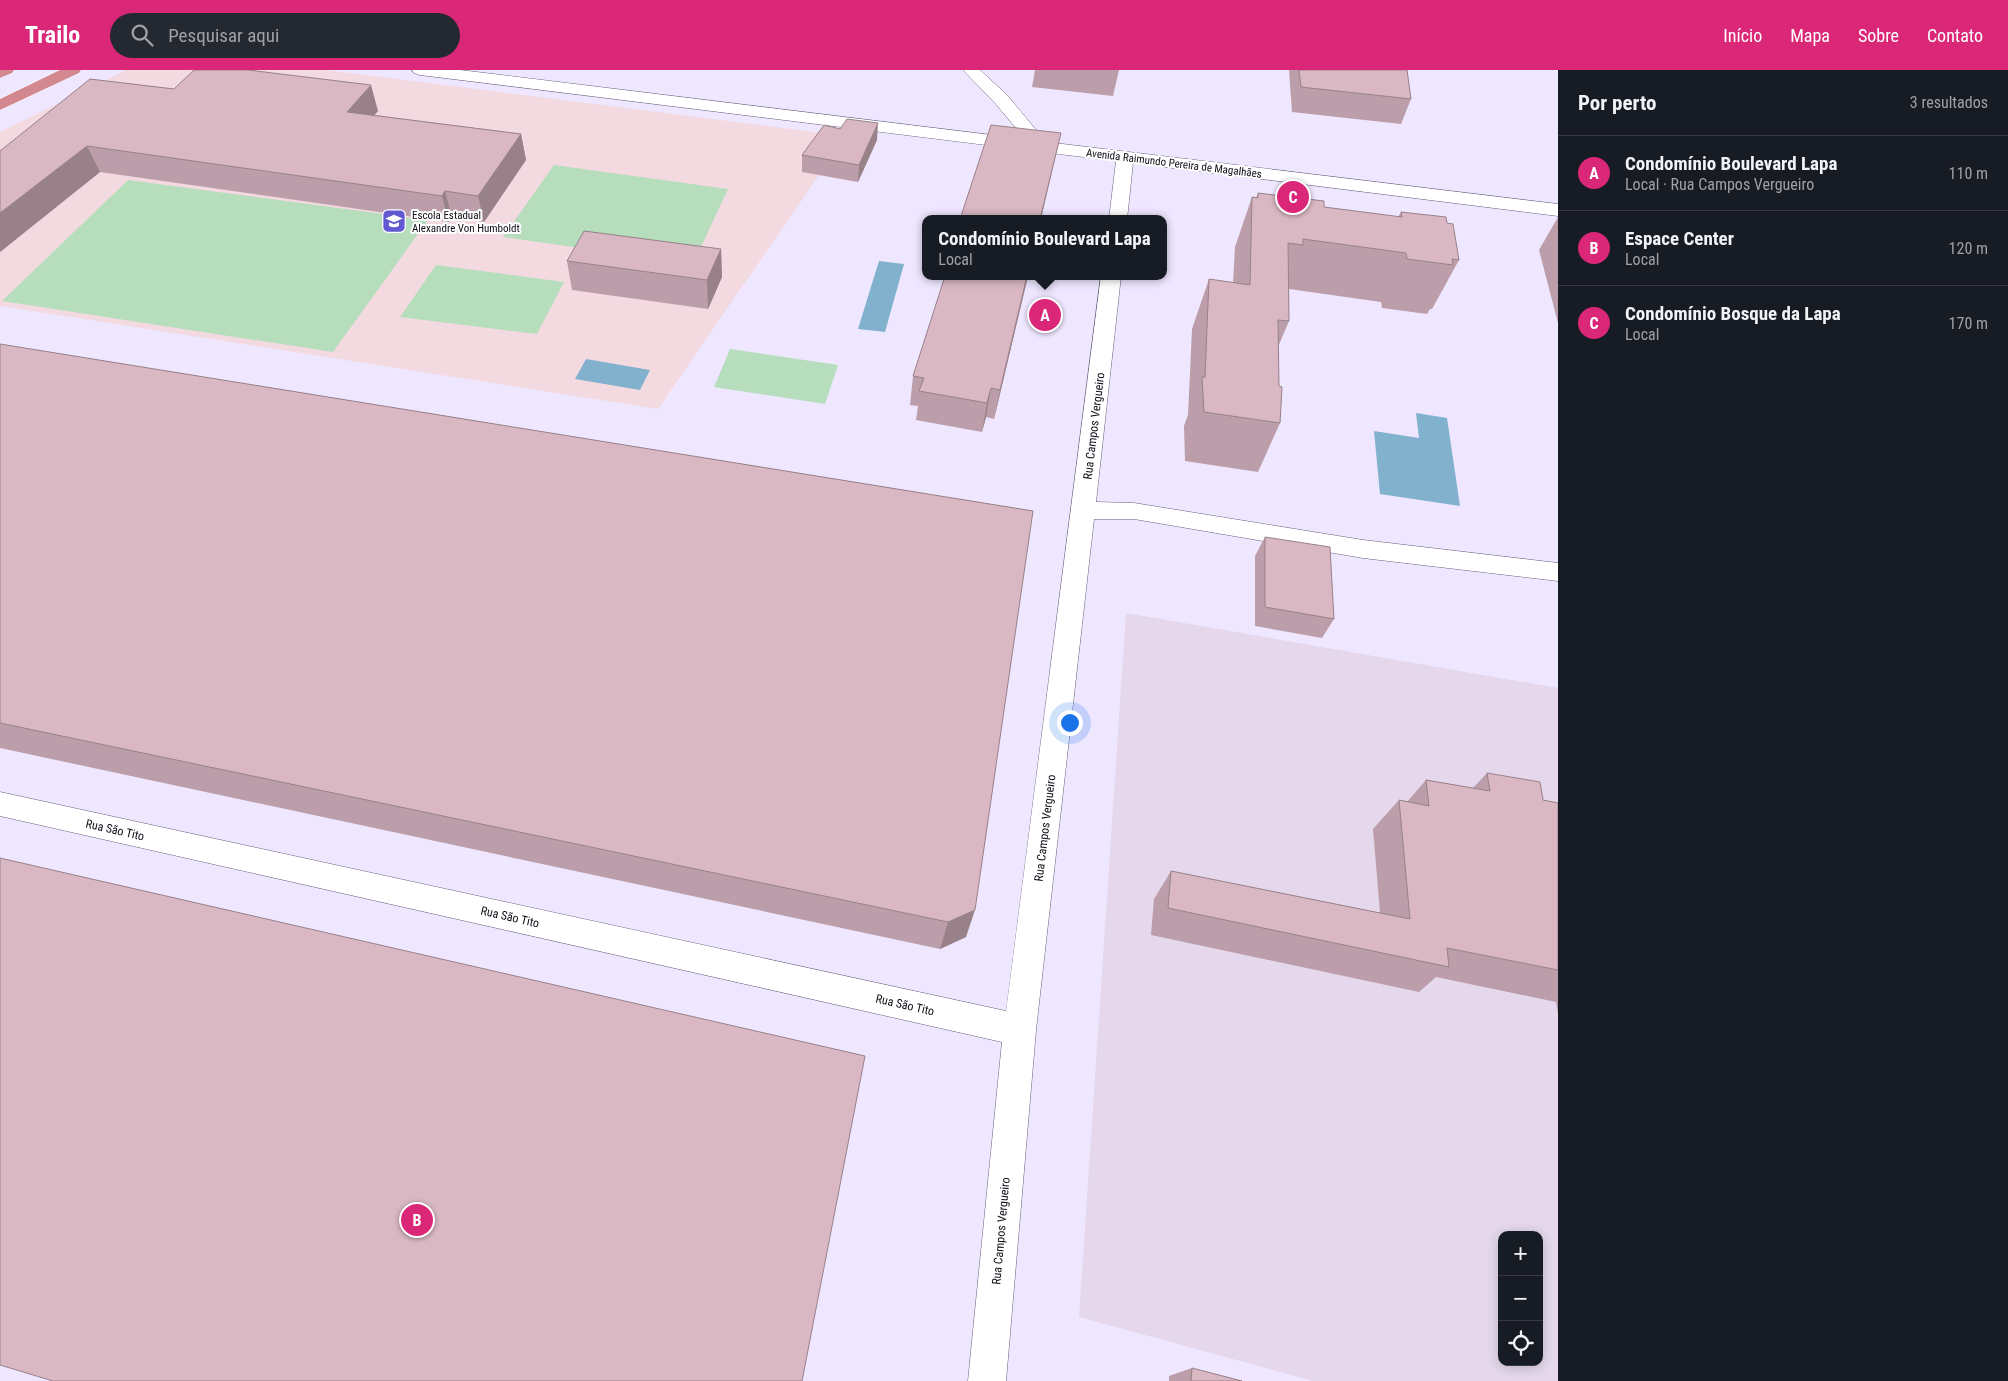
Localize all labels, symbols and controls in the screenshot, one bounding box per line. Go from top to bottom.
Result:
search box [110,13,460,58]
text: Trailo [25,21,80,49]
icon: search [128,21,156,49]
text: Pesquisar aqui [168,24,279,47]
text: Início [1723,25,1762,46]
text: Mapa [1790,25,1830,46]
text: Sobre [1858,25,1899,46]
text: Contato [1927,25,1983,46]
text: Por perto [1578,91,1657,115]
text: 3 resultados [1910,93,1988,112]
street label: Avenida Raimundo Pereira de Magalhães [1085,146,1262,181]
text: Condomínio Boulevard Lapa [1625,152,1837,175]
text: A [1589,164,1599,183]
text: 110 m [1949,164,1988,183]
text: Local · Rua Campos Vergueiro [1625,175,1814,194]
pin: C [1277,178,1309,216]
school or university icon: Escola Estadual Alexandre Von Humboldt [381,208,407,234]
place label: Escola Estadual Alexandre Von Humboldt [412,209,520,235]
popup [922,215,1167,280]
text: Condomínio Boulevard Lapa [938,227,1151,250]
text: Espace Center [1625,227,1734,250]
text: B [1590,239,1598,258]
text: 120 m [1949,239,1988,258]
text: Local [938,250,973,269]
text: Local [1625,250,1659,269]
pin: A [1029,296,1061,334]
text: Condomínio Bosque da Lapa [1625,302,1841,325]
text: C [1589,314,1599,333]
text: 170 m [1949,314,1988,333]
text: Local [1625,325,1659,344]
street label: Rua Campos Vergueiro [1080,372,1108,480]
your location [1057,710,1083,736]
street label: Rua Campos Vergueiro [1031,774,1059,882]
street label: Rua São Tito [84,816,146,844]
street label: Rua São Tito [479,903,541,931]
street label: Rua São Tito [874,991,936,1019]
street label: Rua Campos Vergueiro [989,1177,1013,1285]
pin: B [401,1201,433,1239]
map controls [1498,1231,1543,1366]
button: + [1498,1231,1543,1276]
button: − [1498,1276,1543,1321]
button: locate [1498,1321,1543,1366]

